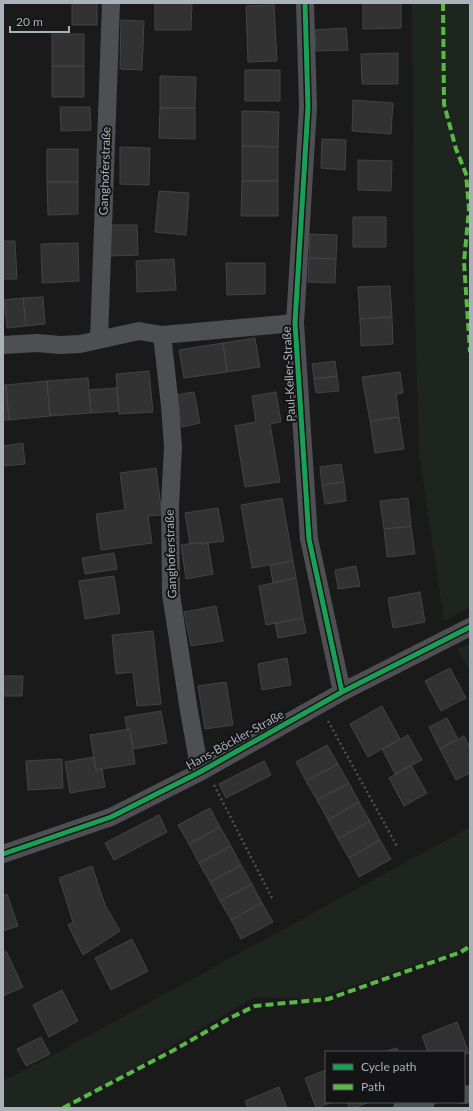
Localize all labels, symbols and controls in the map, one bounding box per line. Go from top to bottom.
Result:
scale bar [10,8,69,34]
text: 20 m [16,14,43,29]
street label: Ganghoferstraße [95,126,114,216]
street label: Paul-Keller-Straße [279,326,298,422]
street label: Ganghoferstraße [161,509,180,599]
street label: Hans-Böckler-Straße [183,706,286,773]
legend [325,1051,465,1103]
text: Cycle path [361,1059,416,1074]
text: Path [361,1079,385,1094]

